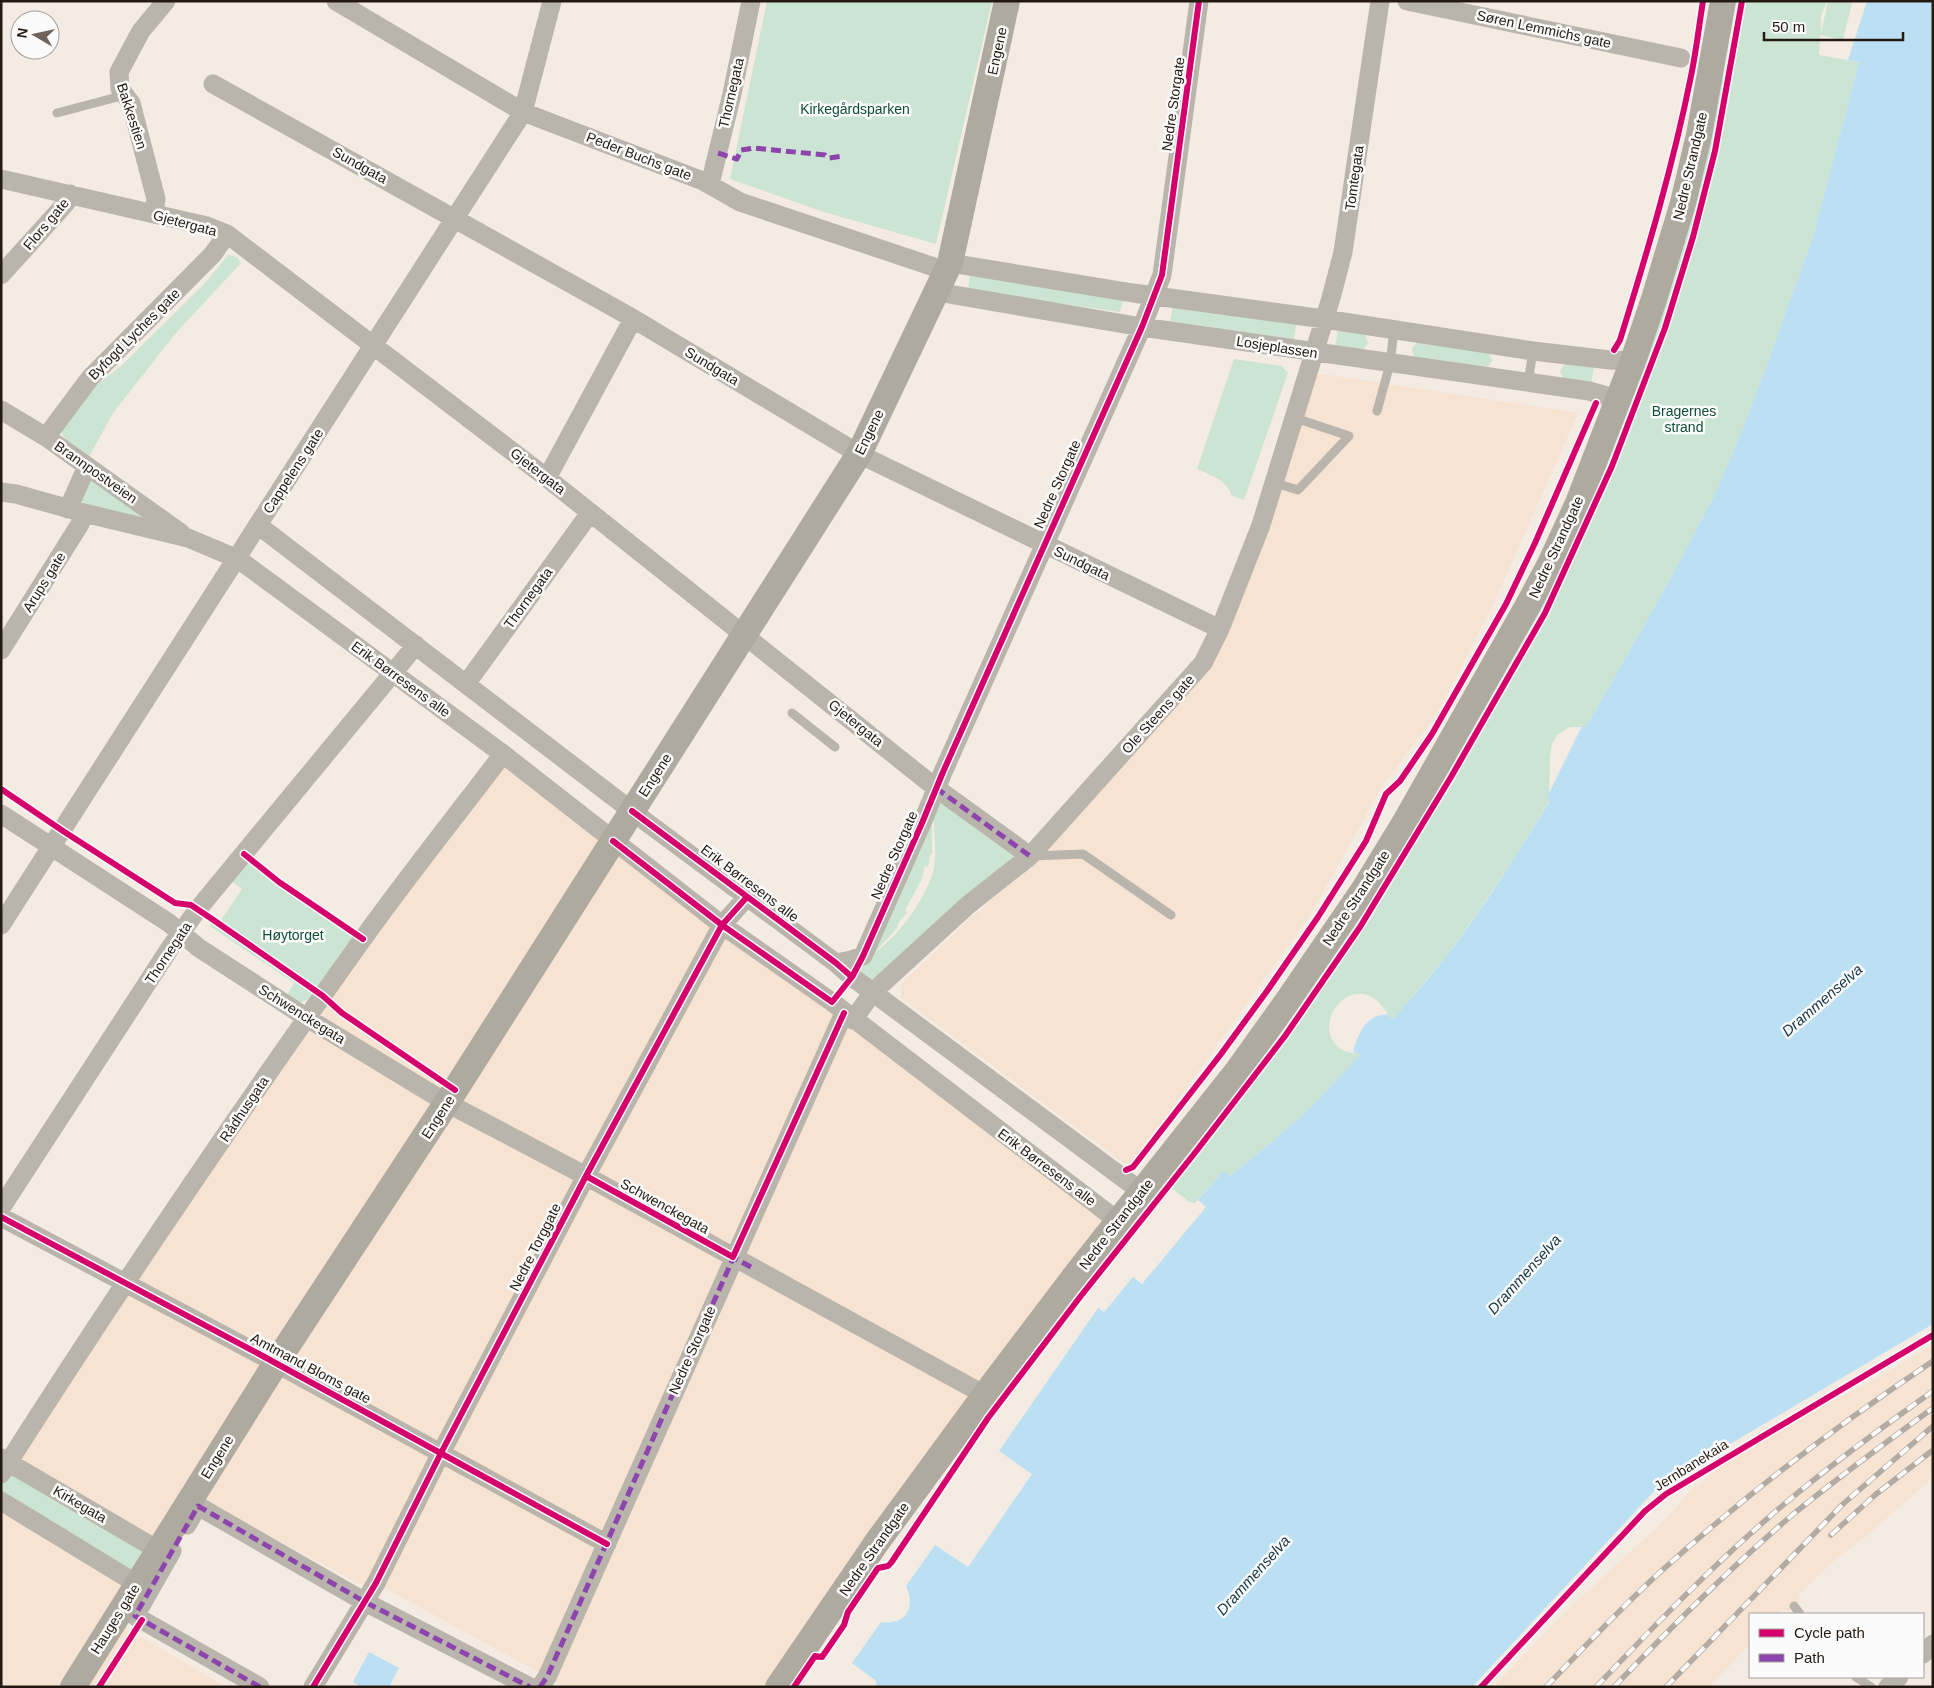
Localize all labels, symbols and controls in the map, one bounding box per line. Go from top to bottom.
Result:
street label: Søren Lemmichs gate [1475,7,1613,51]
north arrow [10,10,60,60]
scale bar [1764,10,1903,42]
text: 50 m [1772,18,1805,35]
street label: Engene [984,26,1010,76]
text: N [13,27,31,39]
street label: Thornegata [715,56,747,130]
street label: Nedre Storgate [1158,56,1188,152]
street label: Bakkestien [114,81,150,151]
park label: Kirkegårdsparken [800,101,910,117]
street label: Nedre Strandgate [1670,110,1710,222]
street label: Peder Buchs gate [584,129,694,183]
street label: Sundgata [330,143,390,187]
street label: Tomtegata [1342,144,1367,211]
street label: Flors gate [20,195,72,253]
street label: Gjetergata [151,207,219,239]
street label: Byfogd Lyches gate [85,285,183,383]
street label: Losjeplassen [1235,333,1319,361]
street label: Sundgata [682,344,742,388]
park label: Bragernes strand [1652,403,1716,435]
street label: Engene [851,407,887,457]
street label: Cappelens gate [260,425,327,516]
street label: Nedre Storgate [1030,437,1084,531]
street label: Brannpostveien [52,438,140,506]
street label: Gjetergata [507,445,569,498]
street label: Nedre Strandgate [1525,493,1587,600]
street label: Sundgata [1052,543,1113,583]
street label: Arups gate [19,549,69,615]
street label: Thornegata [500,564,556,632]
street label: Erik Børresens alle [348,638,454,720]
street label: Ole Steens gate [1118,671,1198,757]
street label: Gjetergata [826,696,887,750]
street label: Engene [635,750,675,800]
street label: Nedre Storgate [867,808,921,902]
street label: Erik Børresens alle [698,841,802,925]
street label: Nedre Strandgate [1319,847,1393,949]
street label: Thornegata [141,919,195,987]
park label: Høytorget [262,927,324,943]
water label: Drammenselva [1778,960,1866,1040]
street label: Schwenckegata [256,981,348,1047]
street label: Rådhusgata [216,1073,272,1145]
street label: Engene [418,1092,458,1142]
street label: Erik Børresens alle [995,1125,1099,1209]
street label: Schwenckegata [618,1175,712,1237]
street label: Nedre Strandgate [1076,1175,1156,1272]
street label: Nedre Torggate [506,1200,564,1294]
water label: Drammenselva [1484,1231,1564,1317]
street label: Nedre Storgate [665,1303,719,1397]
street label: Amtmand Bloms gate [248,1330,374,1407]
street label: Engene [197,1432,237,1482]
street label: Jernbanekaia [1651,1436,1731,1494]
street label: Kirkegata [50,1482,110,1526]
street label: Nedre Strandgate [836,1499,912,1599]
water label: Drammenselva [1213,1532,1293,1618]
street label: Hauges gate [87,1581,143,1657]
legend [1749,1613,1924,1678]
text: Cycle path [1794,1624,1865,1641]
text: Path [1794,1649,1825,1666]

